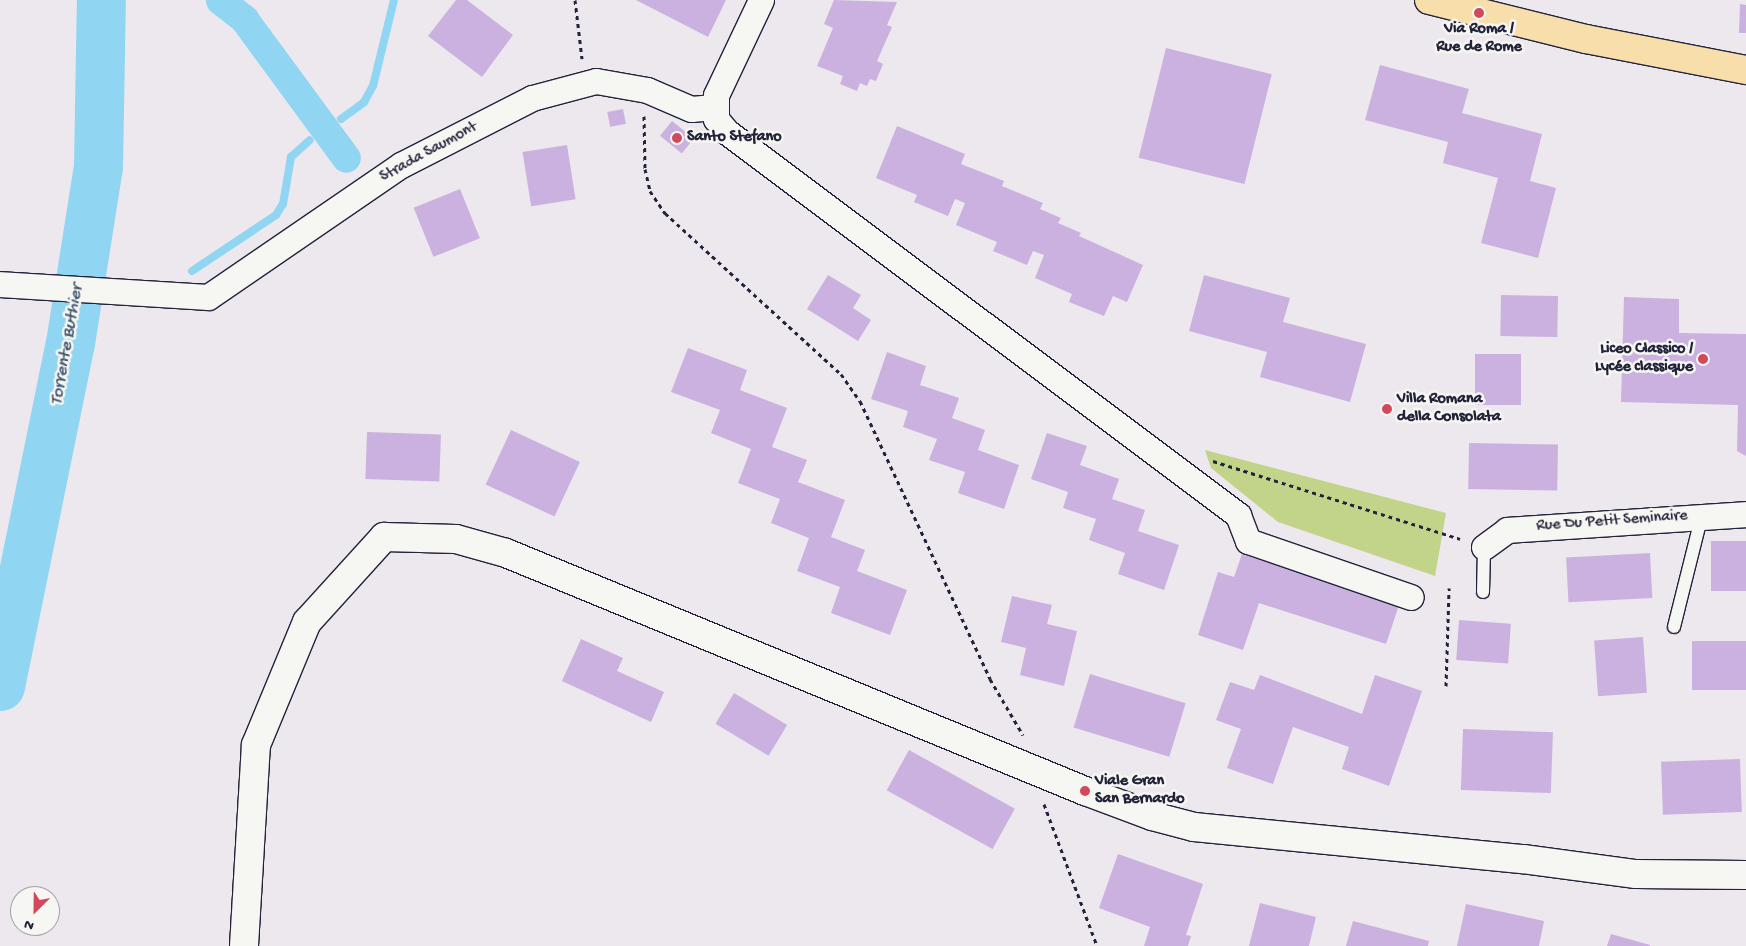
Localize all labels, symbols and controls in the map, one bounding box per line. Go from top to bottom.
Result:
marker: Via Roma / Rue de Rome [1473,7,1485,19]
place label: Via Roma / Rue de Rome [1436,20,1522,58]
street label: Strada Saumont [377,118,481,188]
place label: Santo Stefano [687,128,781,148]
marker: Santo Stefano [671,132,683,144]
water label: Torrente Buthier [47,283,89,407]
place label: Liceo Classico / Lycée classique [1595,340,1693,378]
marker: Liceo Classico / Lycée classique [1697,353,1709,365]
place label: Villa Romana della Consolata [1397,390,1501,428]
marker: Villa Romana della Consolata [1381,403,1393,415]
street label: Rue Du Petit Seminaire [1536,507,1688,537]
place label: Viale Gran San Bernardo [1095,772,1185,810]
marker: Viale Gran San Bernardo [1079,785,1091,797]
north arrow [10,886,60,936]
text: N [22,915,37,934]

